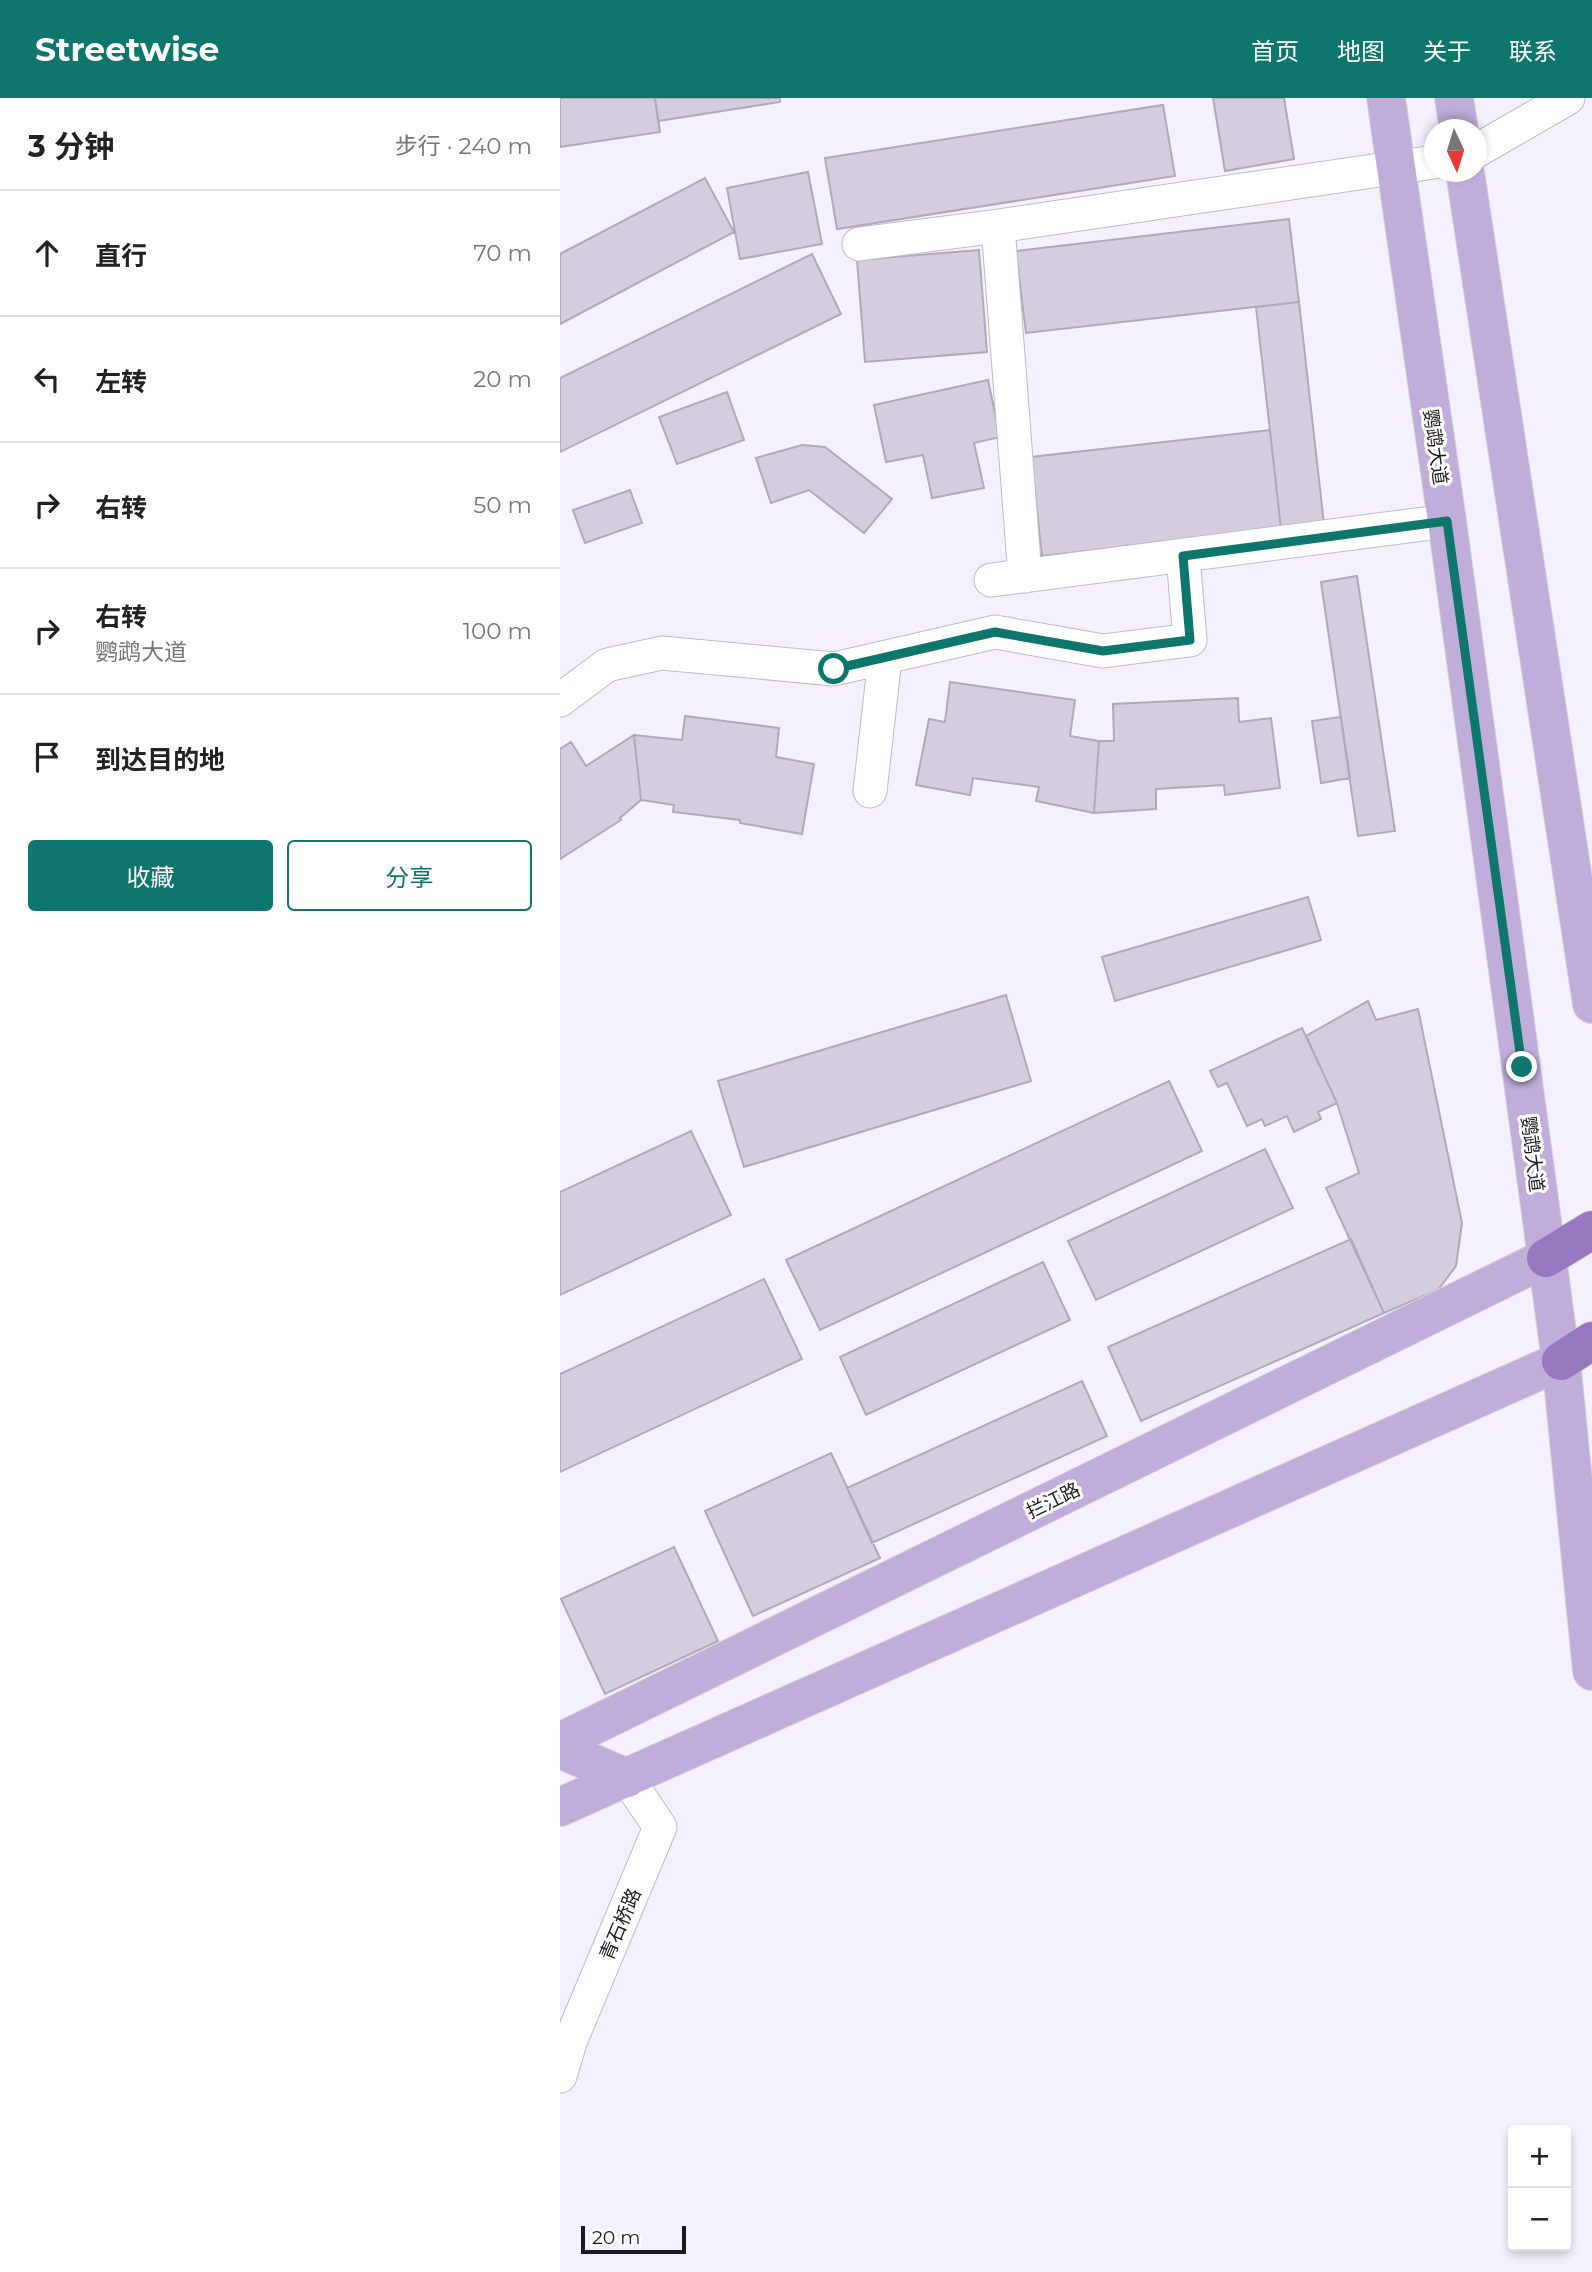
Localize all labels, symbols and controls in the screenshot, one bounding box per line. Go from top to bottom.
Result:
text: Streetwise [35,29,219,69]
text: 首页 [1251,37,1299,66]
text: 地图 [1337,37,1385,66]
text: 关于 [1423,37,1471,66]
text: 联系 [1509,37,1557,66]
north arrow [1424,119,1487,182]
text: 3 分钟 [28,128,114,165]
text: 步行 · 240 m [395,132,532,160]
icon: ahead [28,234,66,272]
text: 70 m [473,239,532,267]
text: 直行 [95,240,147,272]
icon: left [28,360,66,398]
text: 20 m [473,365,532,393]
text: 左转 [95,366,147,398]
street label: 鹦鹉大道 [1419,408,1452,486]
icon: right [28,486,66,524]
text: 50 m [473,491,532,519]
text: 右转 [95,492,147,524]
text: 右转 [95,601,147,633]
icon: right [28,612,66,650]
text: 100 m [463,617,532,645]
text: 鹦鹉大道 [95,638,187,666]
route start [818,653,849,684]
icon: arrive [28,738,66,776]
text: 到达目的地 [95,744,225,776]
button: 收藏 [28,840,273,911]
button: 分享 [287,840,532,911]
route end [1506,1051,1537,1082]
street label: 鹦鹉大道 [1516,1115,1549,1193]
street label: 拦江路 [1023,1478,1084,1523]
street label: 青石桥路 [595,1885,646,1964]
map controls [1508,2125,1571,2251]
button: + [1508,2125,1571,2188]
button: − [1508,2188,1571,2251]
scale bar [581,2223,686,2255]
text: 20 m [592,2226,640,2249]

